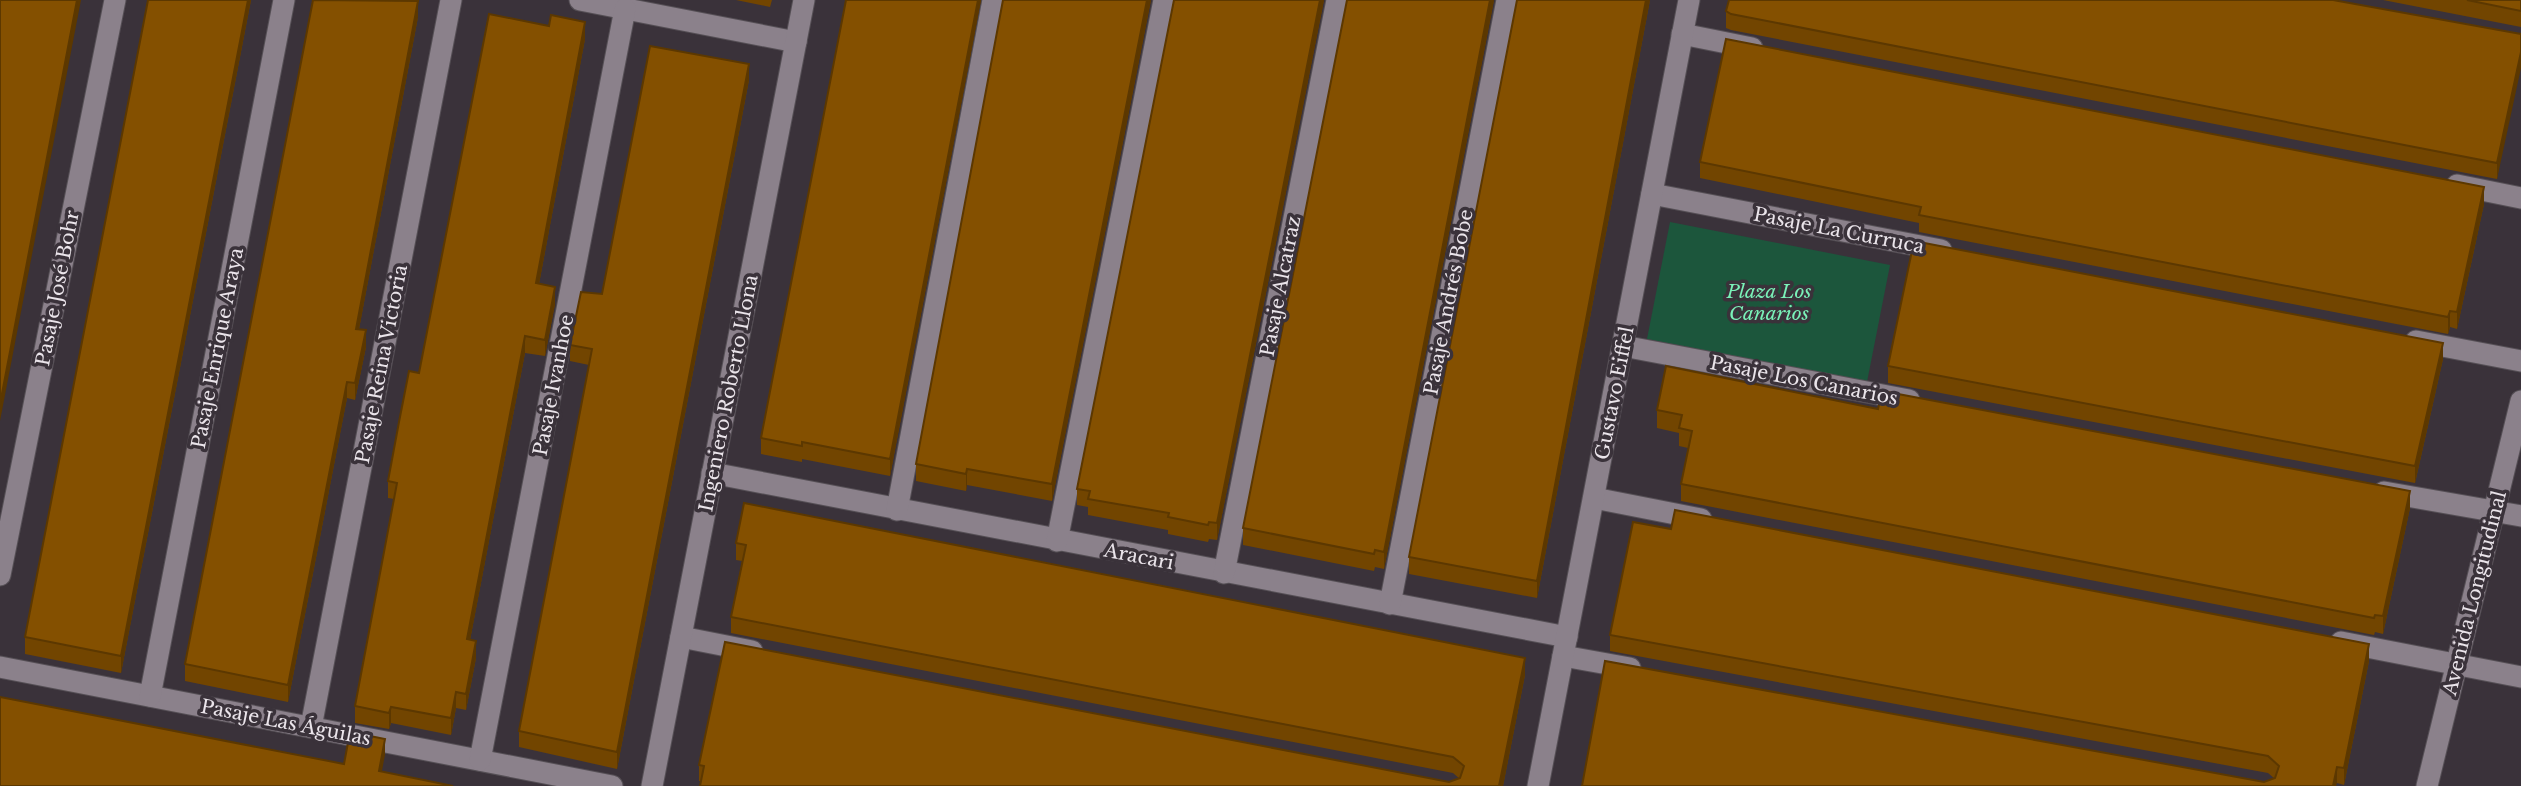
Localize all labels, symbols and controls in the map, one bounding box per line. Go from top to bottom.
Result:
street label: Pasaje La Curruca [1751,203,1927,258]
street label: Pasaje Andrés Bobe [1419,207,1478,397]
street label: Pasaje José Bohr [31,208,84,368]
street label: Pasaje Alcatraz [1256,214,1305,358]
street label: Pasaje Enrique Araya [187,245,248,450]
street label: Pasaje Reina Victoria [351,262,412,465]
street label: Ingeniero Roberto Llona [694,272,763,514]
park label: Plaza Los Canarios [1725,280,1812,325]
street label: Pasaje Ivanhoe [529,313,578,458]
street label: Gustavo Eiffel [1590,325,1639,462]
street label: Pasaje Los Canarios [1708,351,1900,410]
street label: Avenida Longitudinal [2438,488,2511,699]
street label: Aracari [1101,538,1176,575]
street label: Pasaje Las Águilas [199,695,373,750]

